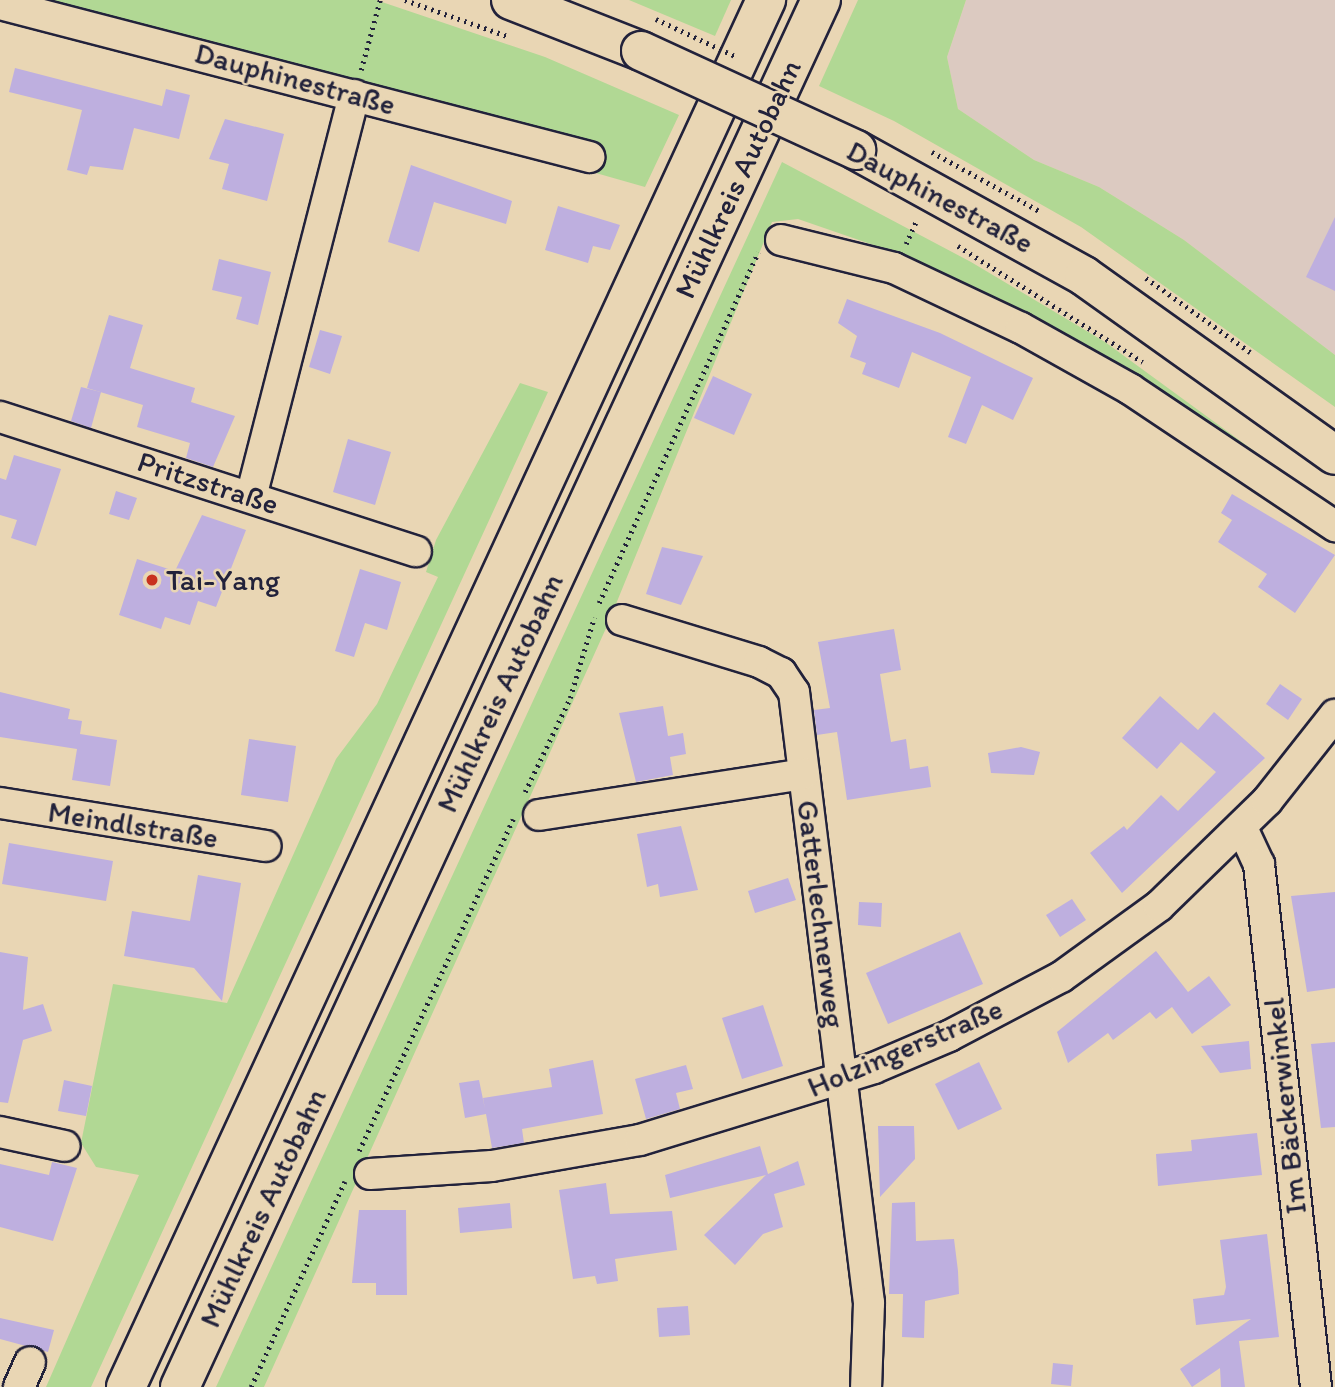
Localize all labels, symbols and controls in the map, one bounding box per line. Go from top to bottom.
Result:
street label: Dauphinestraße [191,35,399,123]
street label: Mühlkreis Autobahn [667,53,809,305]
street label: Dauphinestraße [841,133,1039,261]
street label: Pritzstraße [133,443,283,523]
place label: Tai-Yang [166,562,280,598]
street label: Mühlkreis Autobahn [429,567,571,819]
marker: Tai-Yang [144,572,160,588]
street label: Meindlstraße [45,794,221,856]
street label: Gatterlechnerweg [789,798,853,1030]
street label: Holzingerstraße [802,991,1008,1105]
street label: Im Bäckerwinkel [1256,997,1314,1215]
street label: Mühlkreis Autobahn [192,1082,334,1334]

